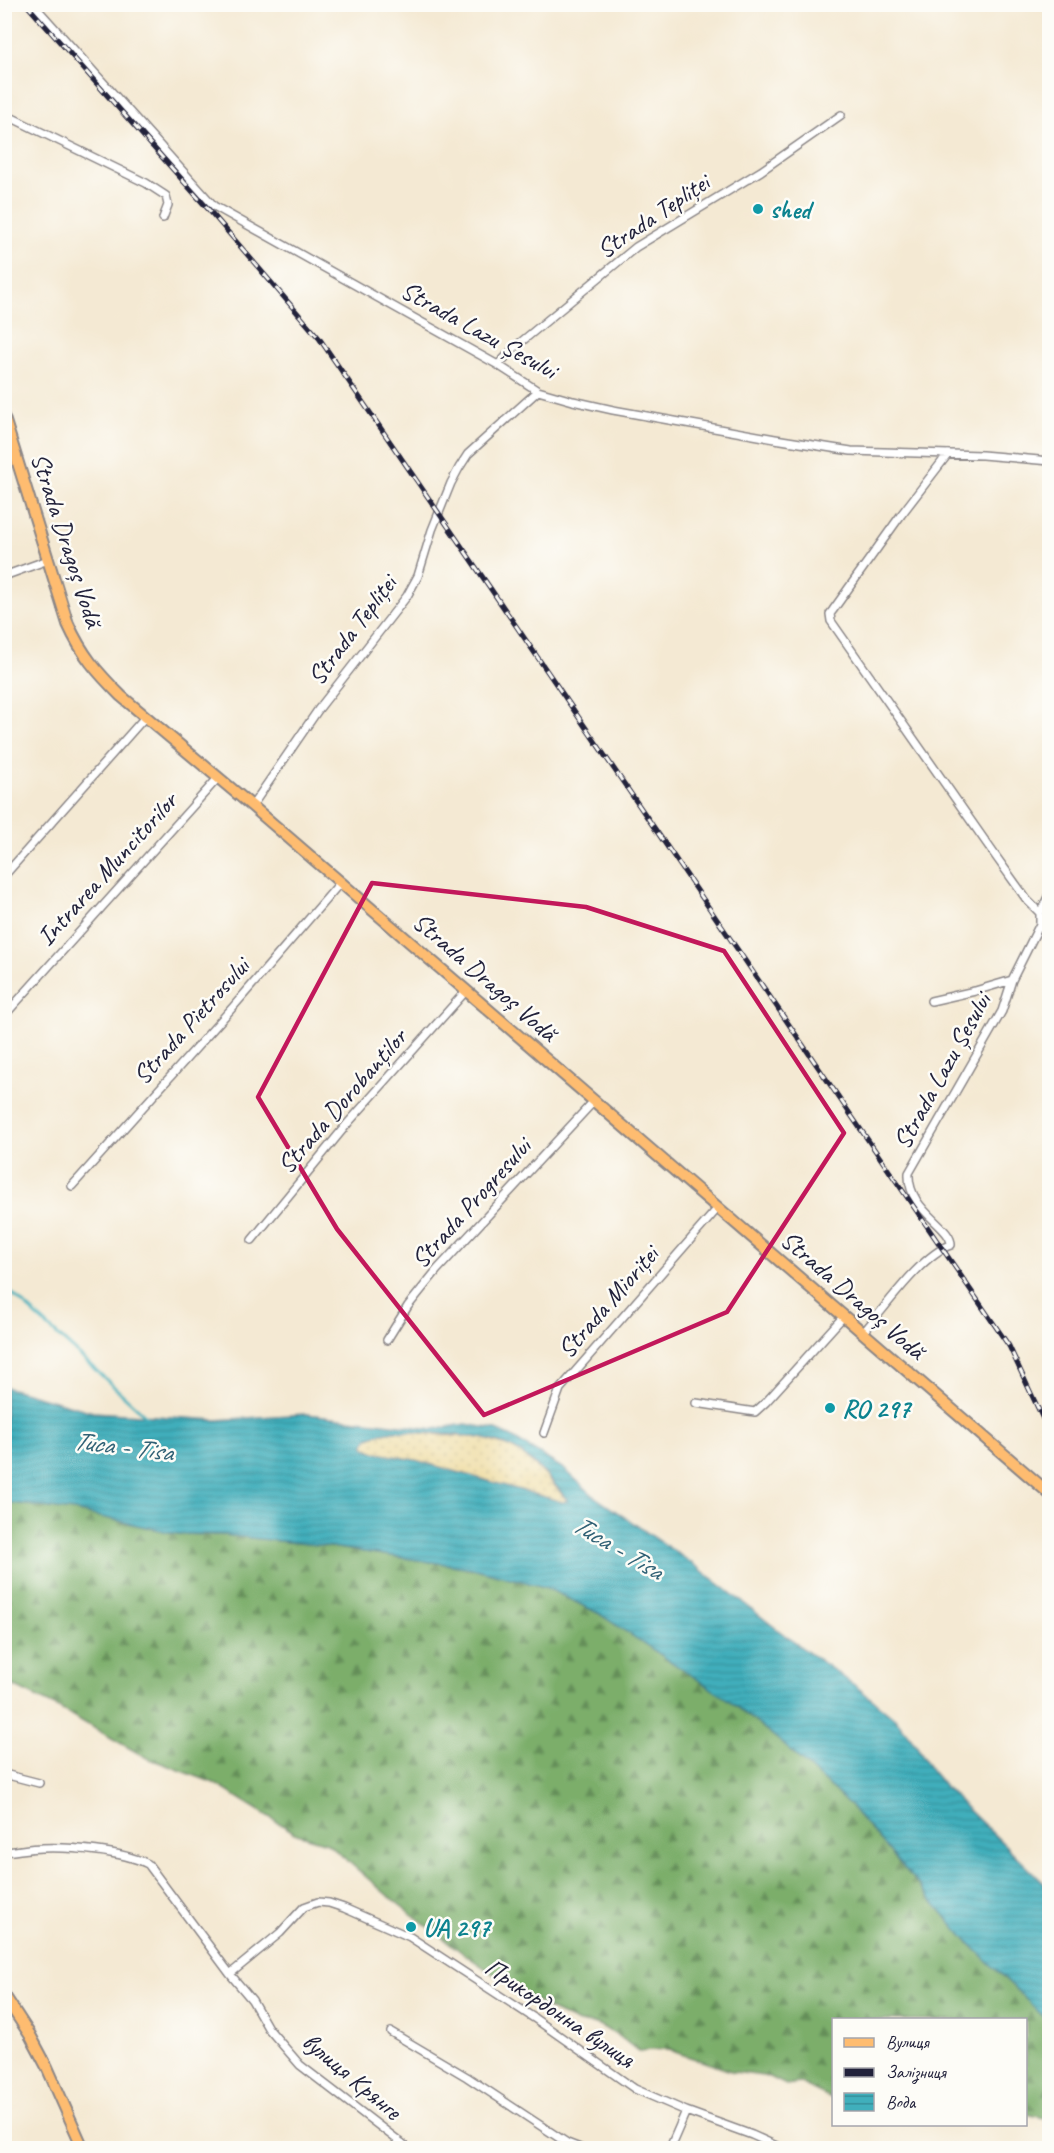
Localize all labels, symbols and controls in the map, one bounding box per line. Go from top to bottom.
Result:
street label: Strada Tepliței [590,164,718,266]
place label: shed [770,193,815,226]
marker: shed [751,202,765,216]
street label: Strada Lazu Șesului [395,273,566,388]
street label: Strada Dragoș Vodă [23,449,111,634]
street label: Strada Tepliței [300,566,406,692]
street label: Intrarea Muncitorilor [29,783,186,953]
street label: Strada Dragoș Vodă [406,905,566,1051]
street label: Strada Pietrosului [125,948,259,1091]
street label: Strada Lazu Șesului [885,984,1000,1155]
street label: Strada Dorobanților [270,1020,415,1181]
street label: Strada Progresului [404,1129,540,1275]
street label: Strada Dragoș Vodă [774,1223,934,1369]
street label: Strada Mioriței [550,1237,668,1365]
place label: RO 297 [842,1392,912,1425]
marker: RO 297 [823,1401,837,1415]
water label: Тиса - Tisa [72,1423,177,1469]
water label: Тиса - Tisa [567,1507,671,1588]
place label: UA 297 [423,1911,492,1944]
marker: UA 297 [404,1920,418,1934]
street label: Прикордонна вулиця [479,1951,643,2076]
legend [832,2018,1027,2126]
street label: вулиця Крянге [296,2025,410,2128]
text: Вулиця [886,2031,930,2053]
text: Залізниця [886,2061,947,2084]
text: Вода [886,2091,917,2113]

